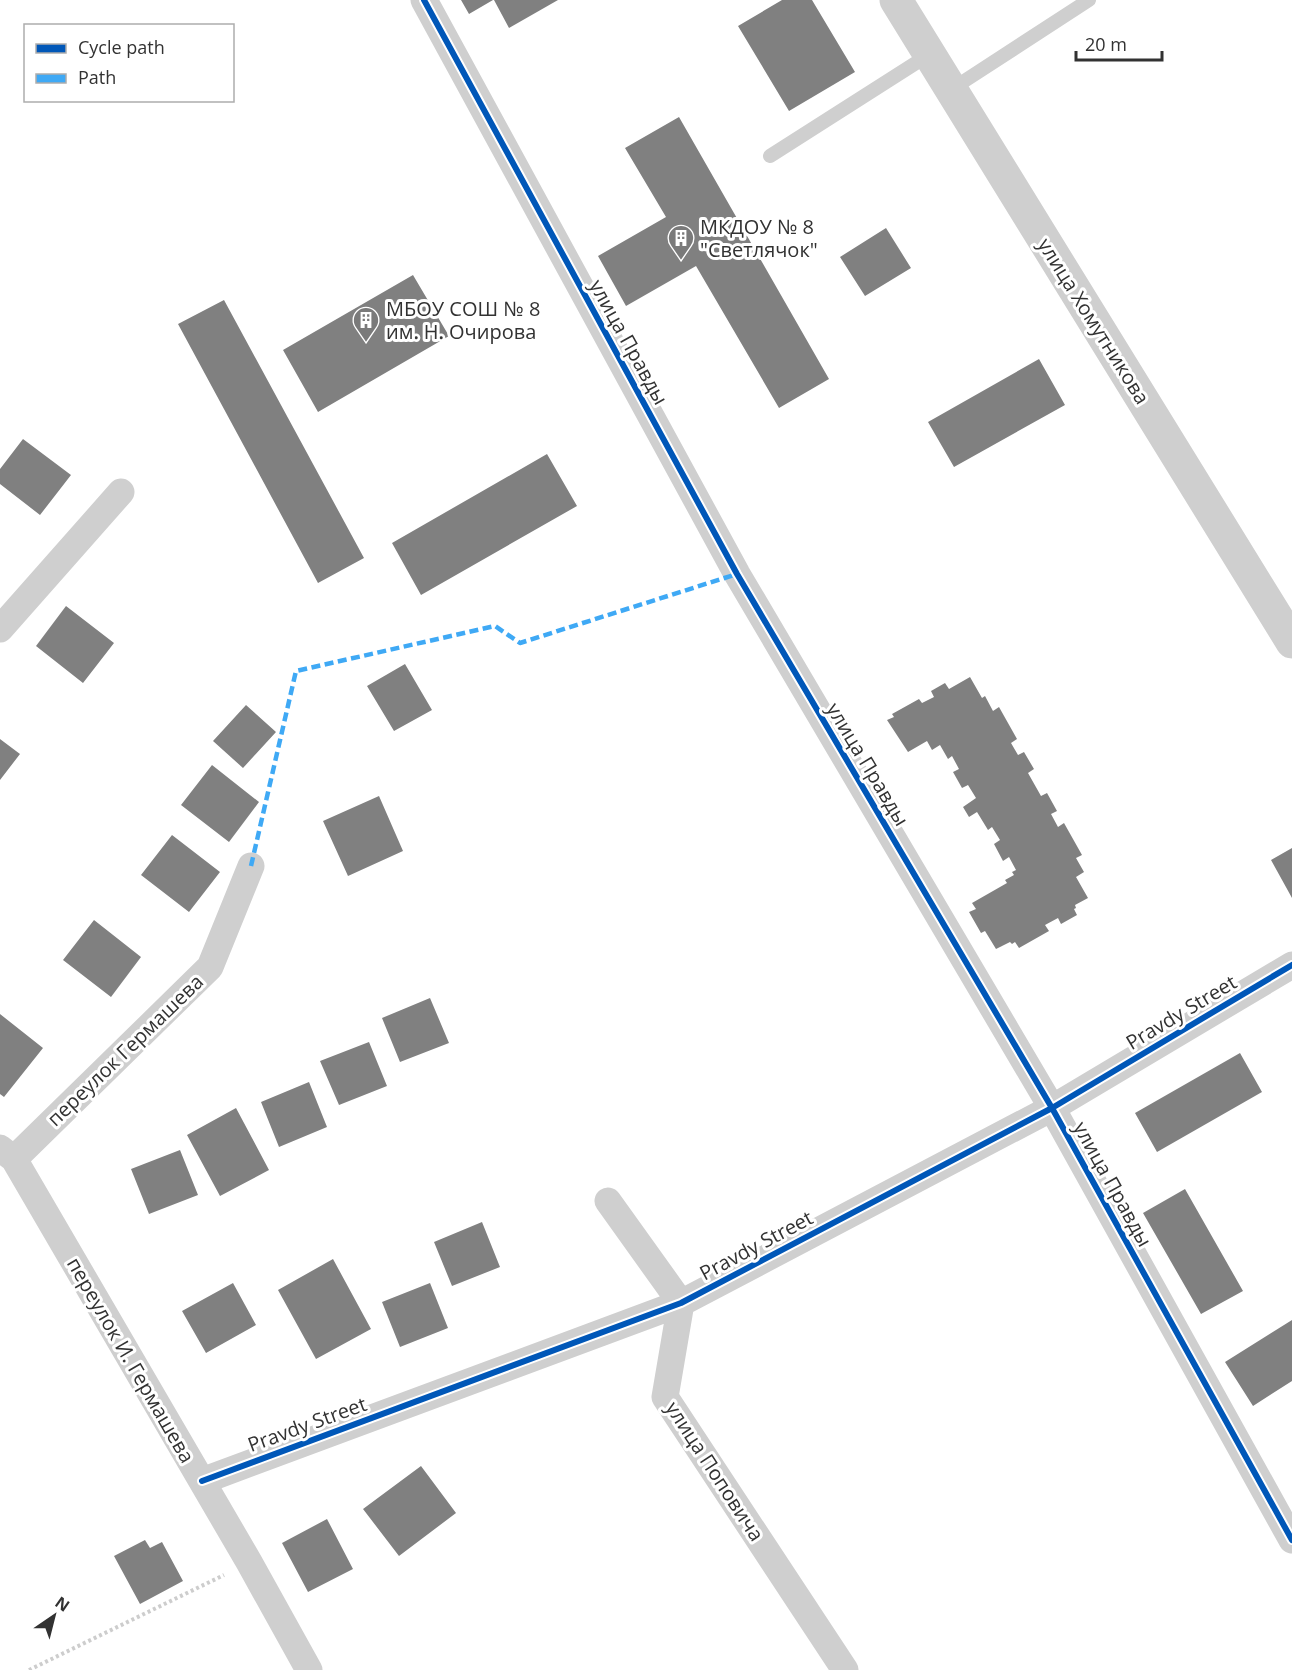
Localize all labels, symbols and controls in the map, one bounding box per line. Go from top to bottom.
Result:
legend [24,24,234,102]
scale bar [1076,24,1162,62]
text: 20 m [1085,32,1127,56]
text: Cycle path [78,35,165,59]
text: Path [78,65,116,89]
place label: МКДОУ № 8 "Светлячок" [700,213,818,263]
building icon: МКДОУ № 8 "Светлячок" [666,223,696,261]
street label: улица Хомутникова [1032,233,1156,409]
street label: улица Правды [583,275,675,409]
place label: МБОУ СОШ № 8 им. Н. Очирова [386,295,540,345]
building icon: МБОУ СОШ № 8 им. Н. Очирова [351,305,381,343]
street label: улица Правды [821,697,915,831]
street label: переулок Гермашева [41,968,209,1132]
street label: Pravdy Street [1121,968,1241,1056]
street label: улица Правды [1067,1117,1159,1251]
street label: Pravdy Street [695,1204,817,1286]
street label: переулок И. Гермашева [61,1252,201,1468]
street label: Pravdy Street [244,1390,370,1458]
street label: улица Поповича [660,1396,770,1546]
north arrow [24,1586,84,1646]
text: N [51,1591,74,1616]

